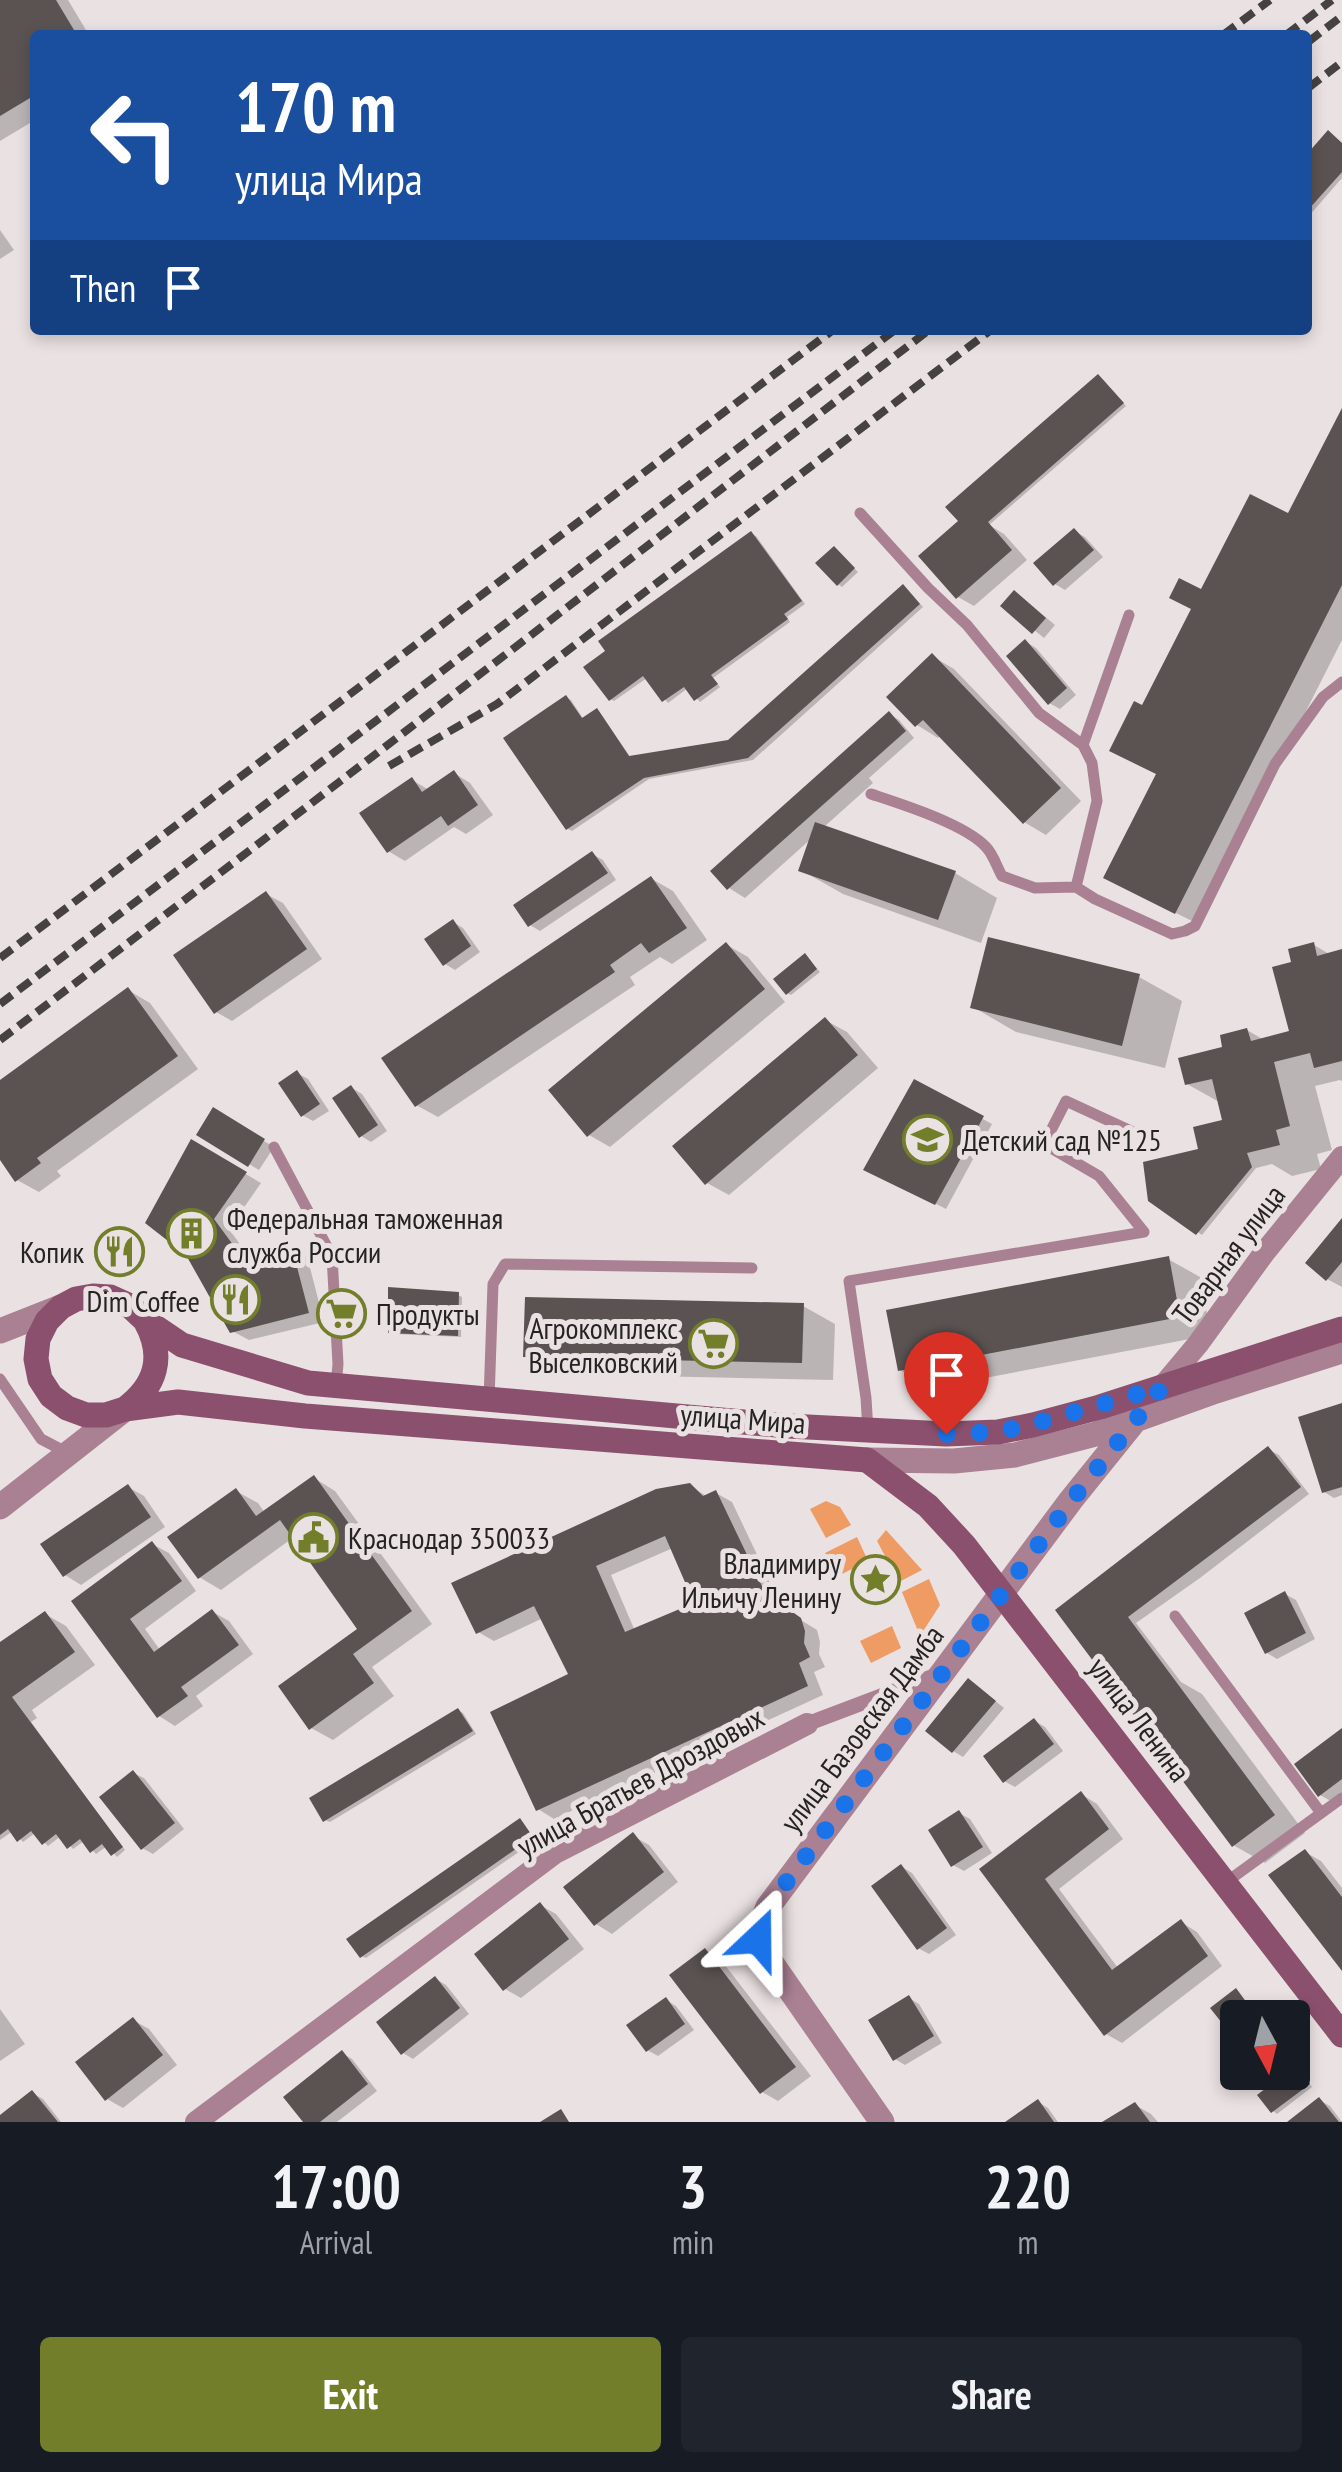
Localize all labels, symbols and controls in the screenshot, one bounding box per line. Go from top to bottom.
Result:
text: 170 m [235,61,396,151]
icon: left [70,70,200,200]
text: улица Мира [235,149,423,207]
icon: arrive [156,260,211,315]
text: Then [70,263,136,312]
school or university icon: Детский сад №125 [901,1113,953,1165]
place label: Детский сад №125 [962,1120,1162,1159]
street label: Товарная улица [1163,1176,1293,1332]
place label: Федеральная таможенная служба России [227,1198,503,1271]
building icon: Федеральная таможенная служба России [166,1208,218,1260]
restaurant icon: Копик [93,1225,145,1277]
place label: Копик [20,1232,84,1271]
restaurant icon: Dim Coffee [209,1274,261,1326]
place label: Dim Coffee [87,1281,200,1320]
supermarket icon: Продукты [315,1287,367,1339]
place label: Продукты [376,1294,480,1333]
place label: Агрокомплекс Выселковский [528,1308,678,1381]
supermarket icon: Агрокомплекс Выселковский [687,1318,739,1370]
pin [904,1332,989,1435]
icon: arrive [919,1347,974,1402]
street label: улица Мира [679,1394,807,1442]
public building icon: Краснодар 350033 [287,1511,339,1563]
place label: Краснодар 350033 [348,1518,550,1557]
place label: Владимиру Ильичу Ленину [681,1543,842,1616]
place icon: Владимиру Ильичу Ленину [850,1553,902,1605]
street label: улица Базовская Дамба [770,1617,952,1839]
street label: улица Ленина [1080,1649,1200,1789]
street label: улица Братьев Дроздовых [510,1697,770,1865]
position arrow [706,1887,810,1991]
north arrow [1220,2000,1310,2090]
map controls [1220,2000,1310,2090]
text: 17:00 [271,2147,401,2225]
text: 3 [679,2147,707,2225]
text: 220 [985,2147,1071,2225]
text: Arrival [300,2221,372,2263]
text: min [672,2221,714,2263]
text: m [1017,2221,1038,2263]
button: Exit [40,2337,661,2452]
button: Share [681,2337,1302,2452]

